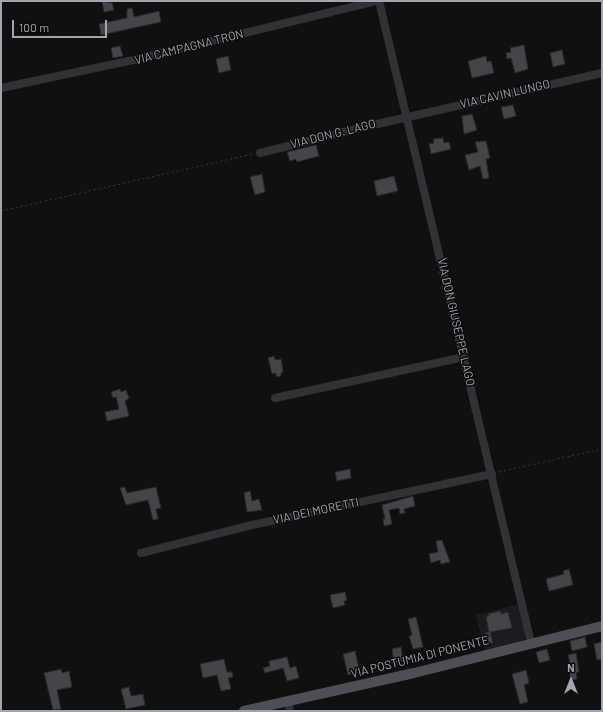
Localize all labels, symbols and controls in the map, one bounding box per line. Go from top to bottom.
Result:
scale bar [14,12,109,38]
text: 100 m [19,20,49,34]
street label: VIA CAMPAGNA TRON [133,26,245,68]
street label: VIA CAVIN LUNGO [459,77,551,111]
street label: VIA DON G. LAGO [289,116,377,152]
street label: VIA DON GIUSEPPE LAGO [434,257,478,387]
street label: VIA DEI MORETTI [272,495,360,527]
street label: VIA POSTUMIA DI PONENTE [349,633,491,681]
north arrow [551,660,591,700]
text: N [567,661,575,674]

